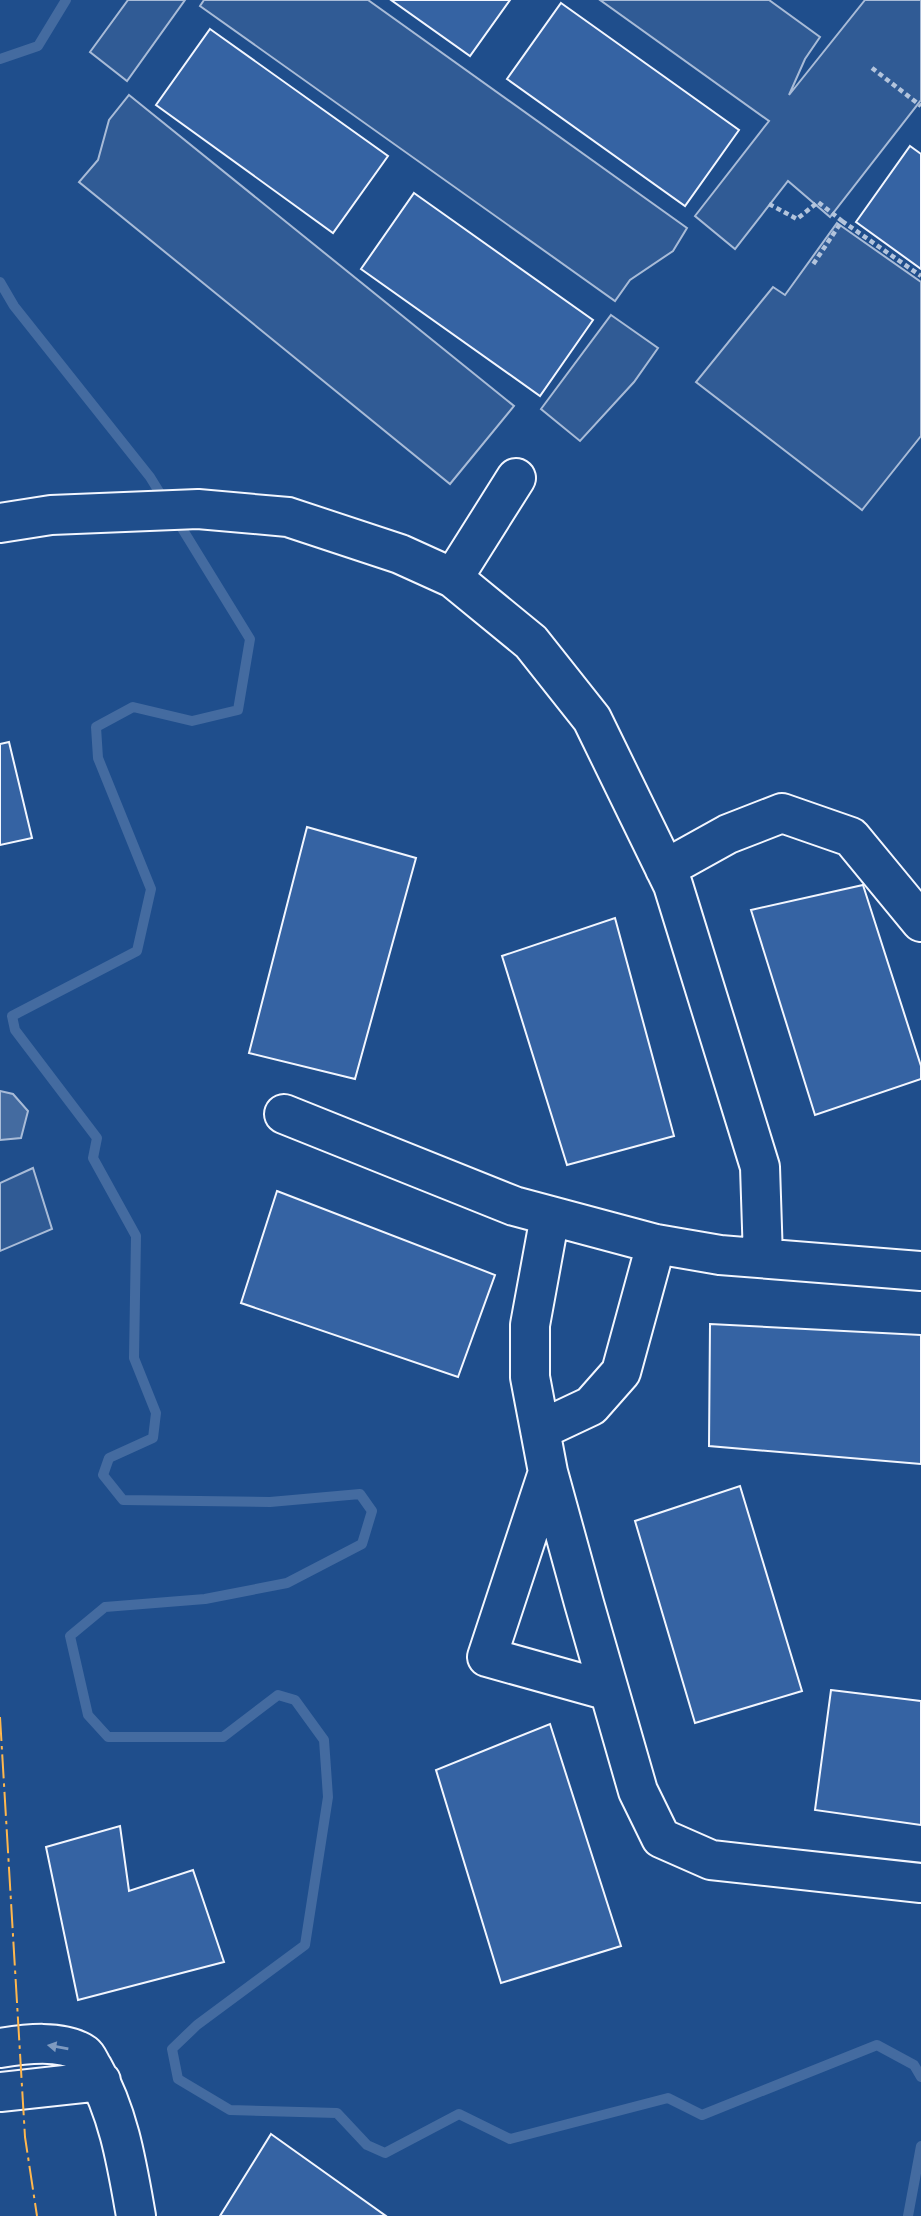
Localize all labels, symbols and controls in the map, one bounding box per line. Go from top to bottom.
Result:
one-way arrow [47,2041,69,2052]

